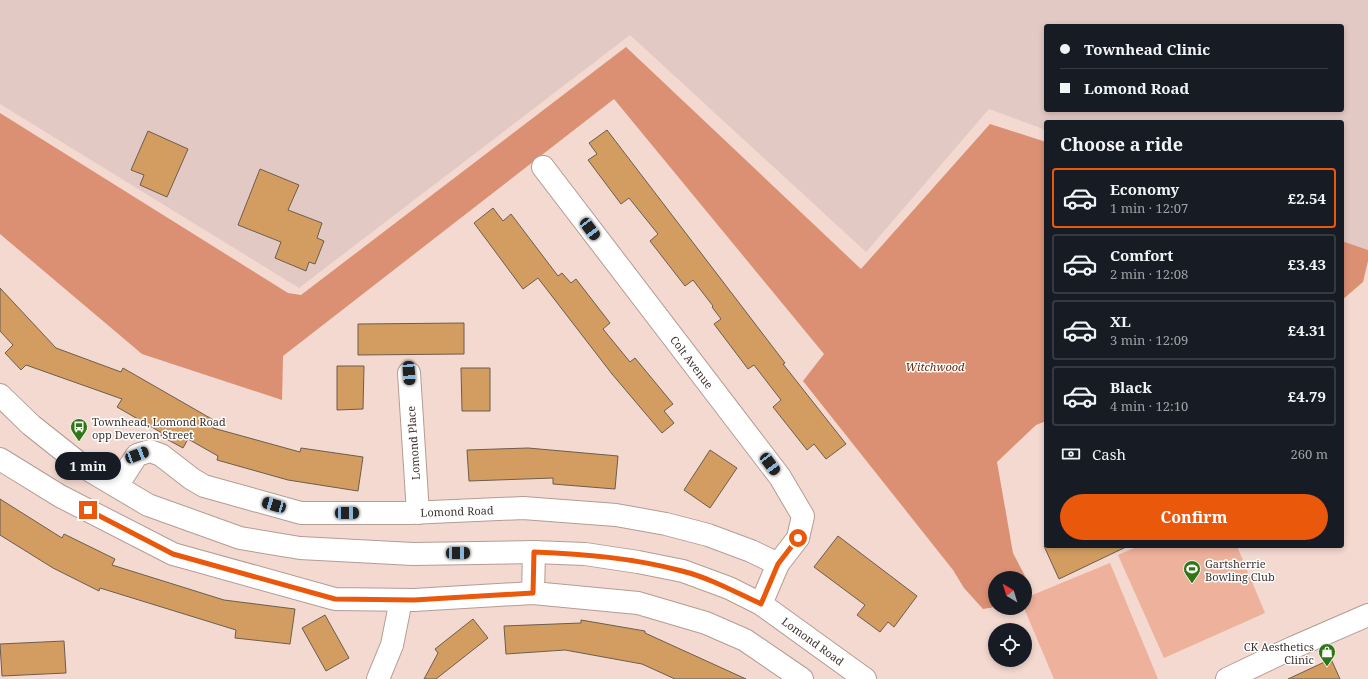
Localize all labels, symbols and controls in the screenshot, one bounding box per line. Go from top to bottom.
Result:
text: Townhead Clinic [1084,39,1210,59]
text: Lomond Road [1084,78,1189,98]
text: Choose a ride [1060,132,1183,156]
text: Economy [1110,179,1179,199]
icon: car [1062,180,1098,216]
text: £2.54 [1288,188,1326,208]
text: 1 min · 12:07 [1110,199,1188,217]
car [578,216,602,242]
text: Comfort [1110,245,1173,265]
icon: car [1062,246,1098,282]
text: £3.43 [1288,254,1326,274]
text: 2 min · 12:08 [1110,265,1188,283]
text: XL [1110,311,1131,331]
icon: car [1062,312,1098,348]
text: £4.31 [1288,320,1326,340]
text: 3 min · 12:09 [1110,331,1188,349]
street label: Colt Avenue [667,333,717,392]
park label: Witchwood [906,359,965,374]
car [402,361,416,385]
text: Black [1110,377,1152,397]
icon: car [1062,378,1098,414]
text: £4.79 [1288,386,1326,406]
text: 4 min · 12:10 [1110,397,1188,415]
street label: Lomond Place [403,405,423,481]
place label: Townhead, Lomond Road opp Deveron Street [92,414,226,442]
bus stop icon: Townhead, Lomond Road opp Deveron Street [69,417,89,442]
icon: cash [1060,443,1082,465]
text: Cash [1092,444,1126,464]
car [124,445,150,465]
text: 260 m [1291,445,1328,463]
car [758,451,782,477]
callout: 1 min [55,452,121,480]
text: 1 min [70,457,106,475]
button: Confirm [1060,494,1328,540]
car [261,496,287,514]
route end [79,501,97,519]
street label: Lomond Road [420,502,494,520]
car [335,507,359,519]
route start [789,529,807,547]
car [446,547,470,559]
place label: Gartsherrie Bowling Club [1205,556,1275,584]
sports icon: Gartsherrie Bowling Club [1182,559,1202,584]
north arrow [988,571,1032,615]
map controls [988,571,1032,667]
street label: Lomond Road [779,613,847,669]
button: locate [988,623,1032,667]
place label: CK Aesthetics Clinic [1244,639,1314,667]
shop icon: CK Aesthetics Clinic [1317,642,1337,667]

